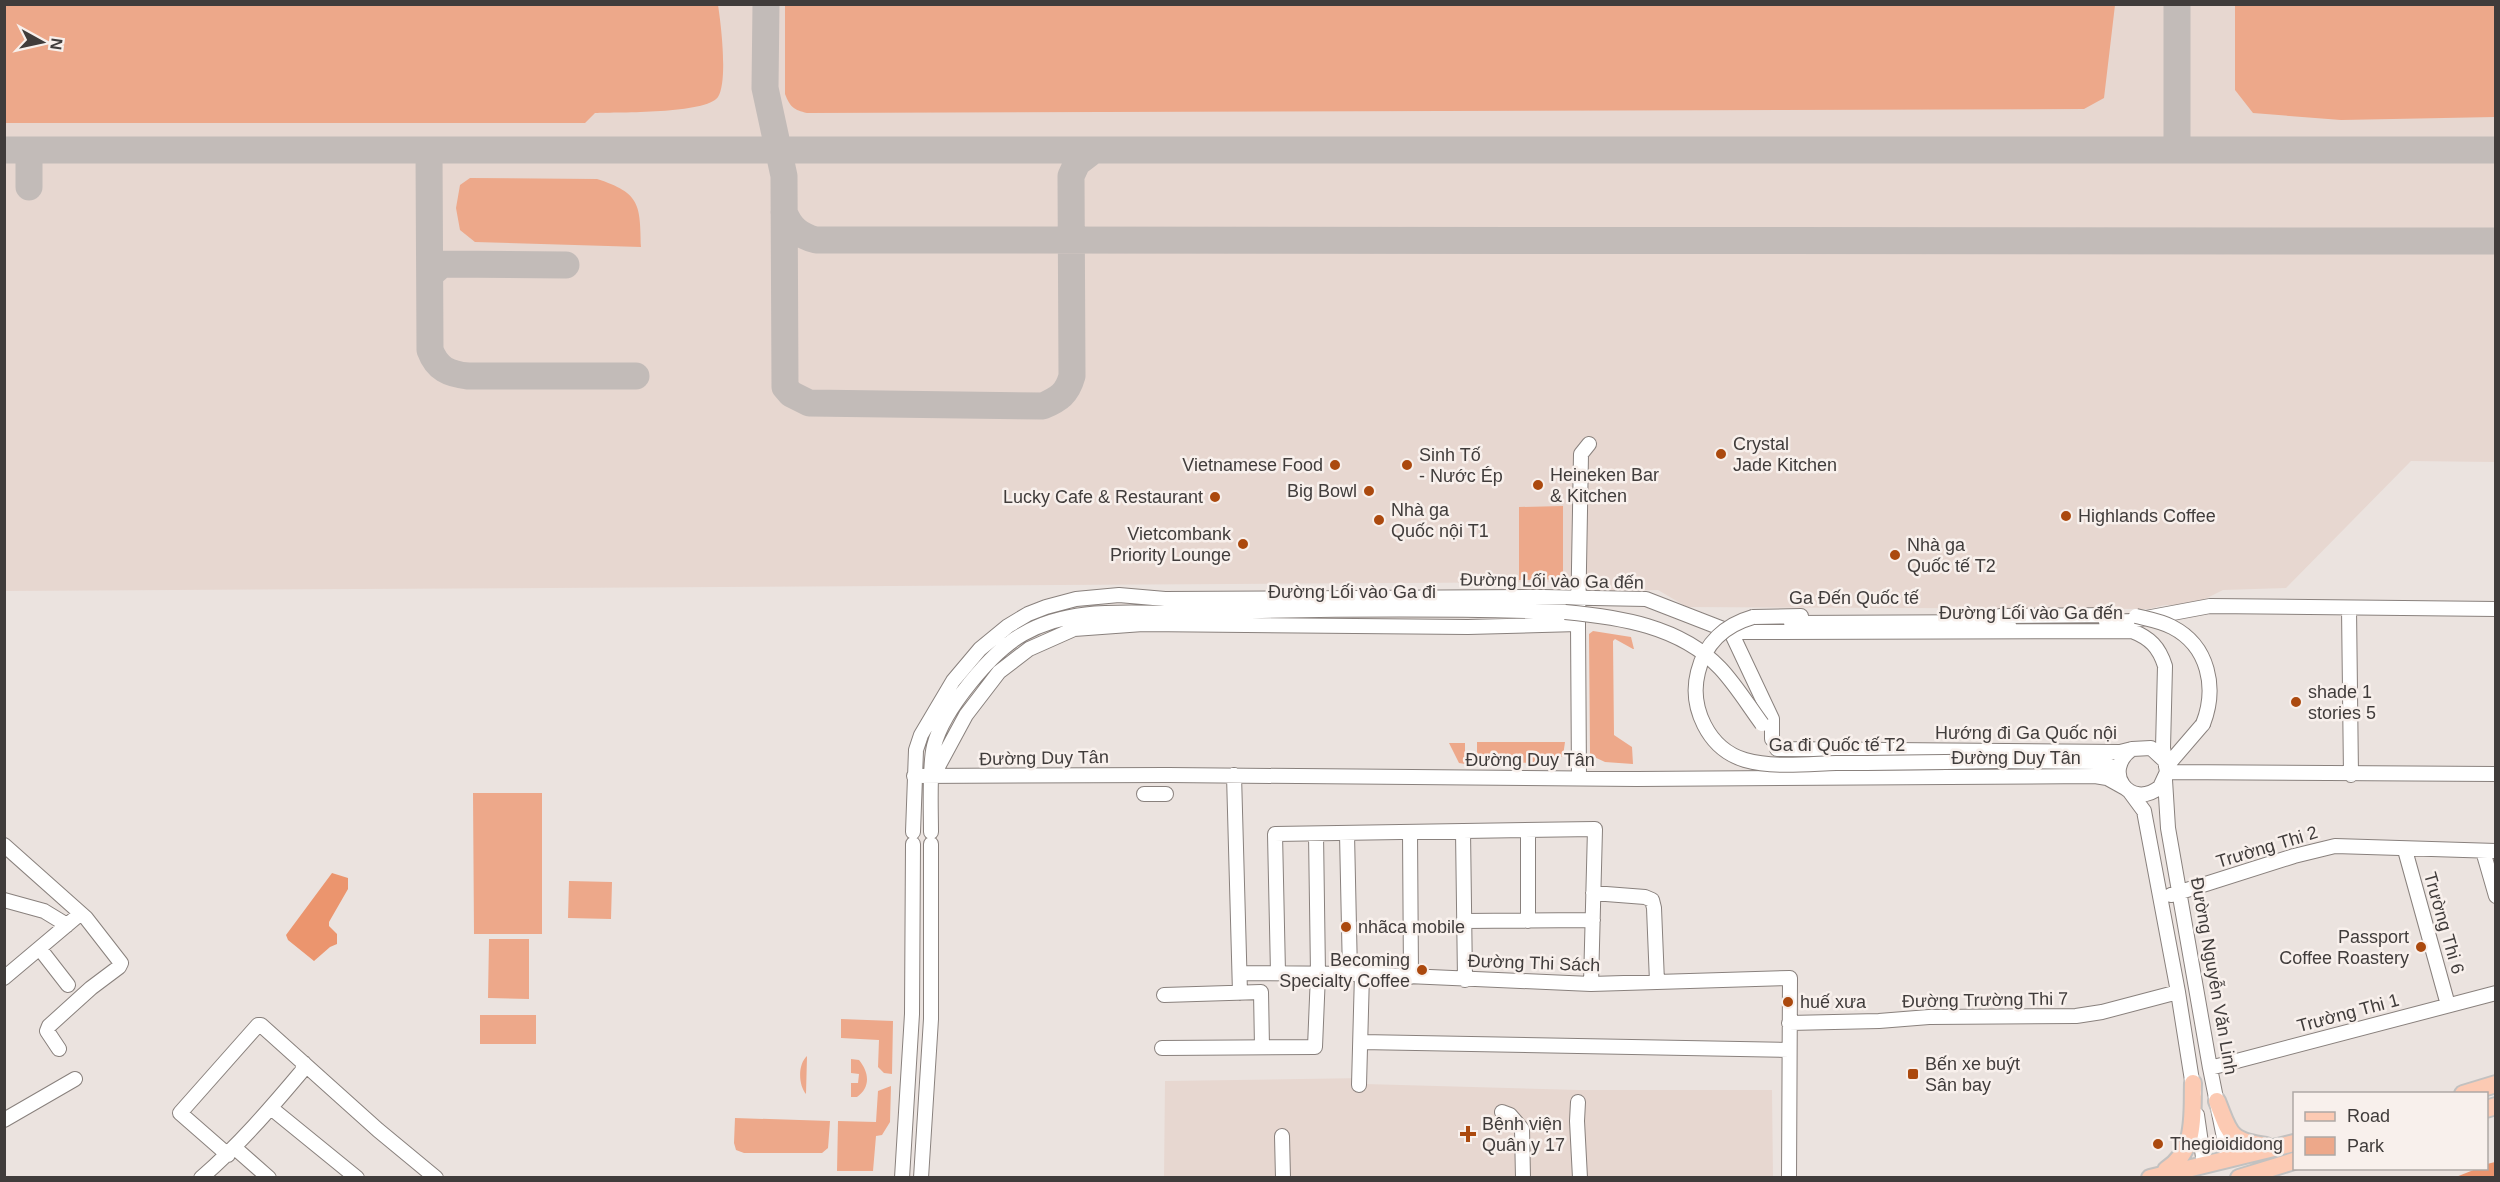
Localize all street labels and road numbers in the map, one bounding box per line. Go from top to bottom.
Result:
street label: Đường Lối vào Ga đến [1460,569,1644,593]
street label: Đường Lối vào Ga đi [1268,582,1436,602]
street label: Ga Đến Quốc tế [1789,588,1919,608]
street label: Đường Lối vào Ga đến [1939,603,2123,623]
street label: Hướng đi Ga Quốc nội [1935,723,2117,743]
street label: Ga đi Quốc tế T2 [1769,735,1905,755]
street label: Đường Duy Tân [979,747,1109,769]
street label: Đường Duy Tân [1951,748,2081,768]
street label: Đường Duy Tân [1465,750,1595,770]
street label: Trường Thi 2 [2214,822,2320,872]
street label: Trường Thi 6 [2420,870,2468,976]
street label: Đường Nguyễn Văn Linh [2187,876,2242,1076]
street label: Đường Thi Sách [1467,951,1601,975]
street label: Đường Trường Thi 7 [1902,989,2068,1011]
street label: Trường Thi 1 [2295,990,2401,1036]

